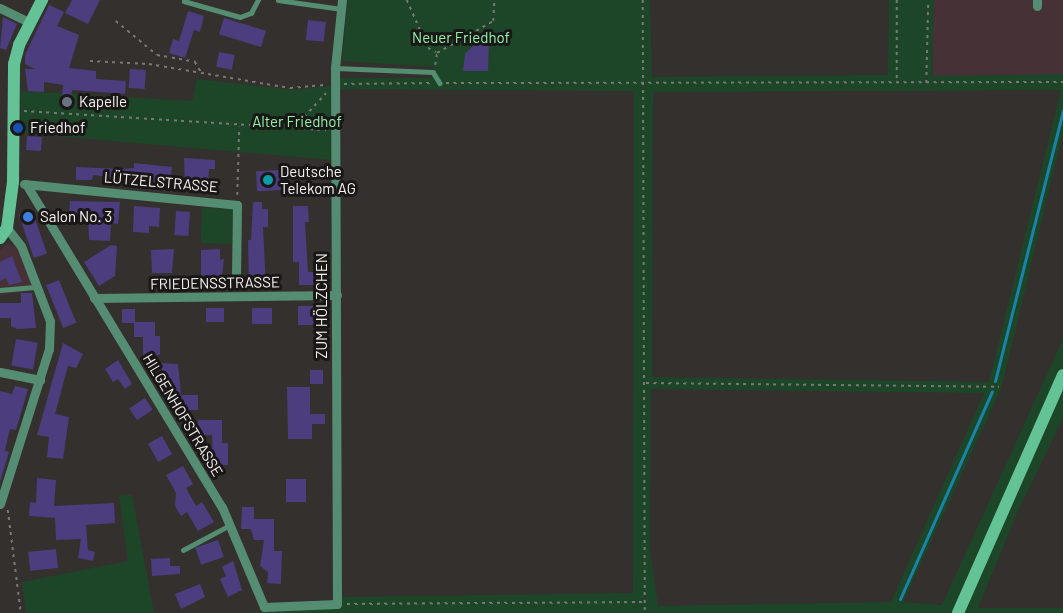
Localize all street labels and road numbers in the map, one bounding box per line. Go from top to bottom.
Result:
street label: LÜTZELSTRASSE [103,168,219,196]
street label: ZUM HÖLZCHEN [313,253,331,359]
street label: FRIEDENSSTRASSE [150,273,280,293]
street label: HILGENHOFSTRASSE [139,350,227,480]

